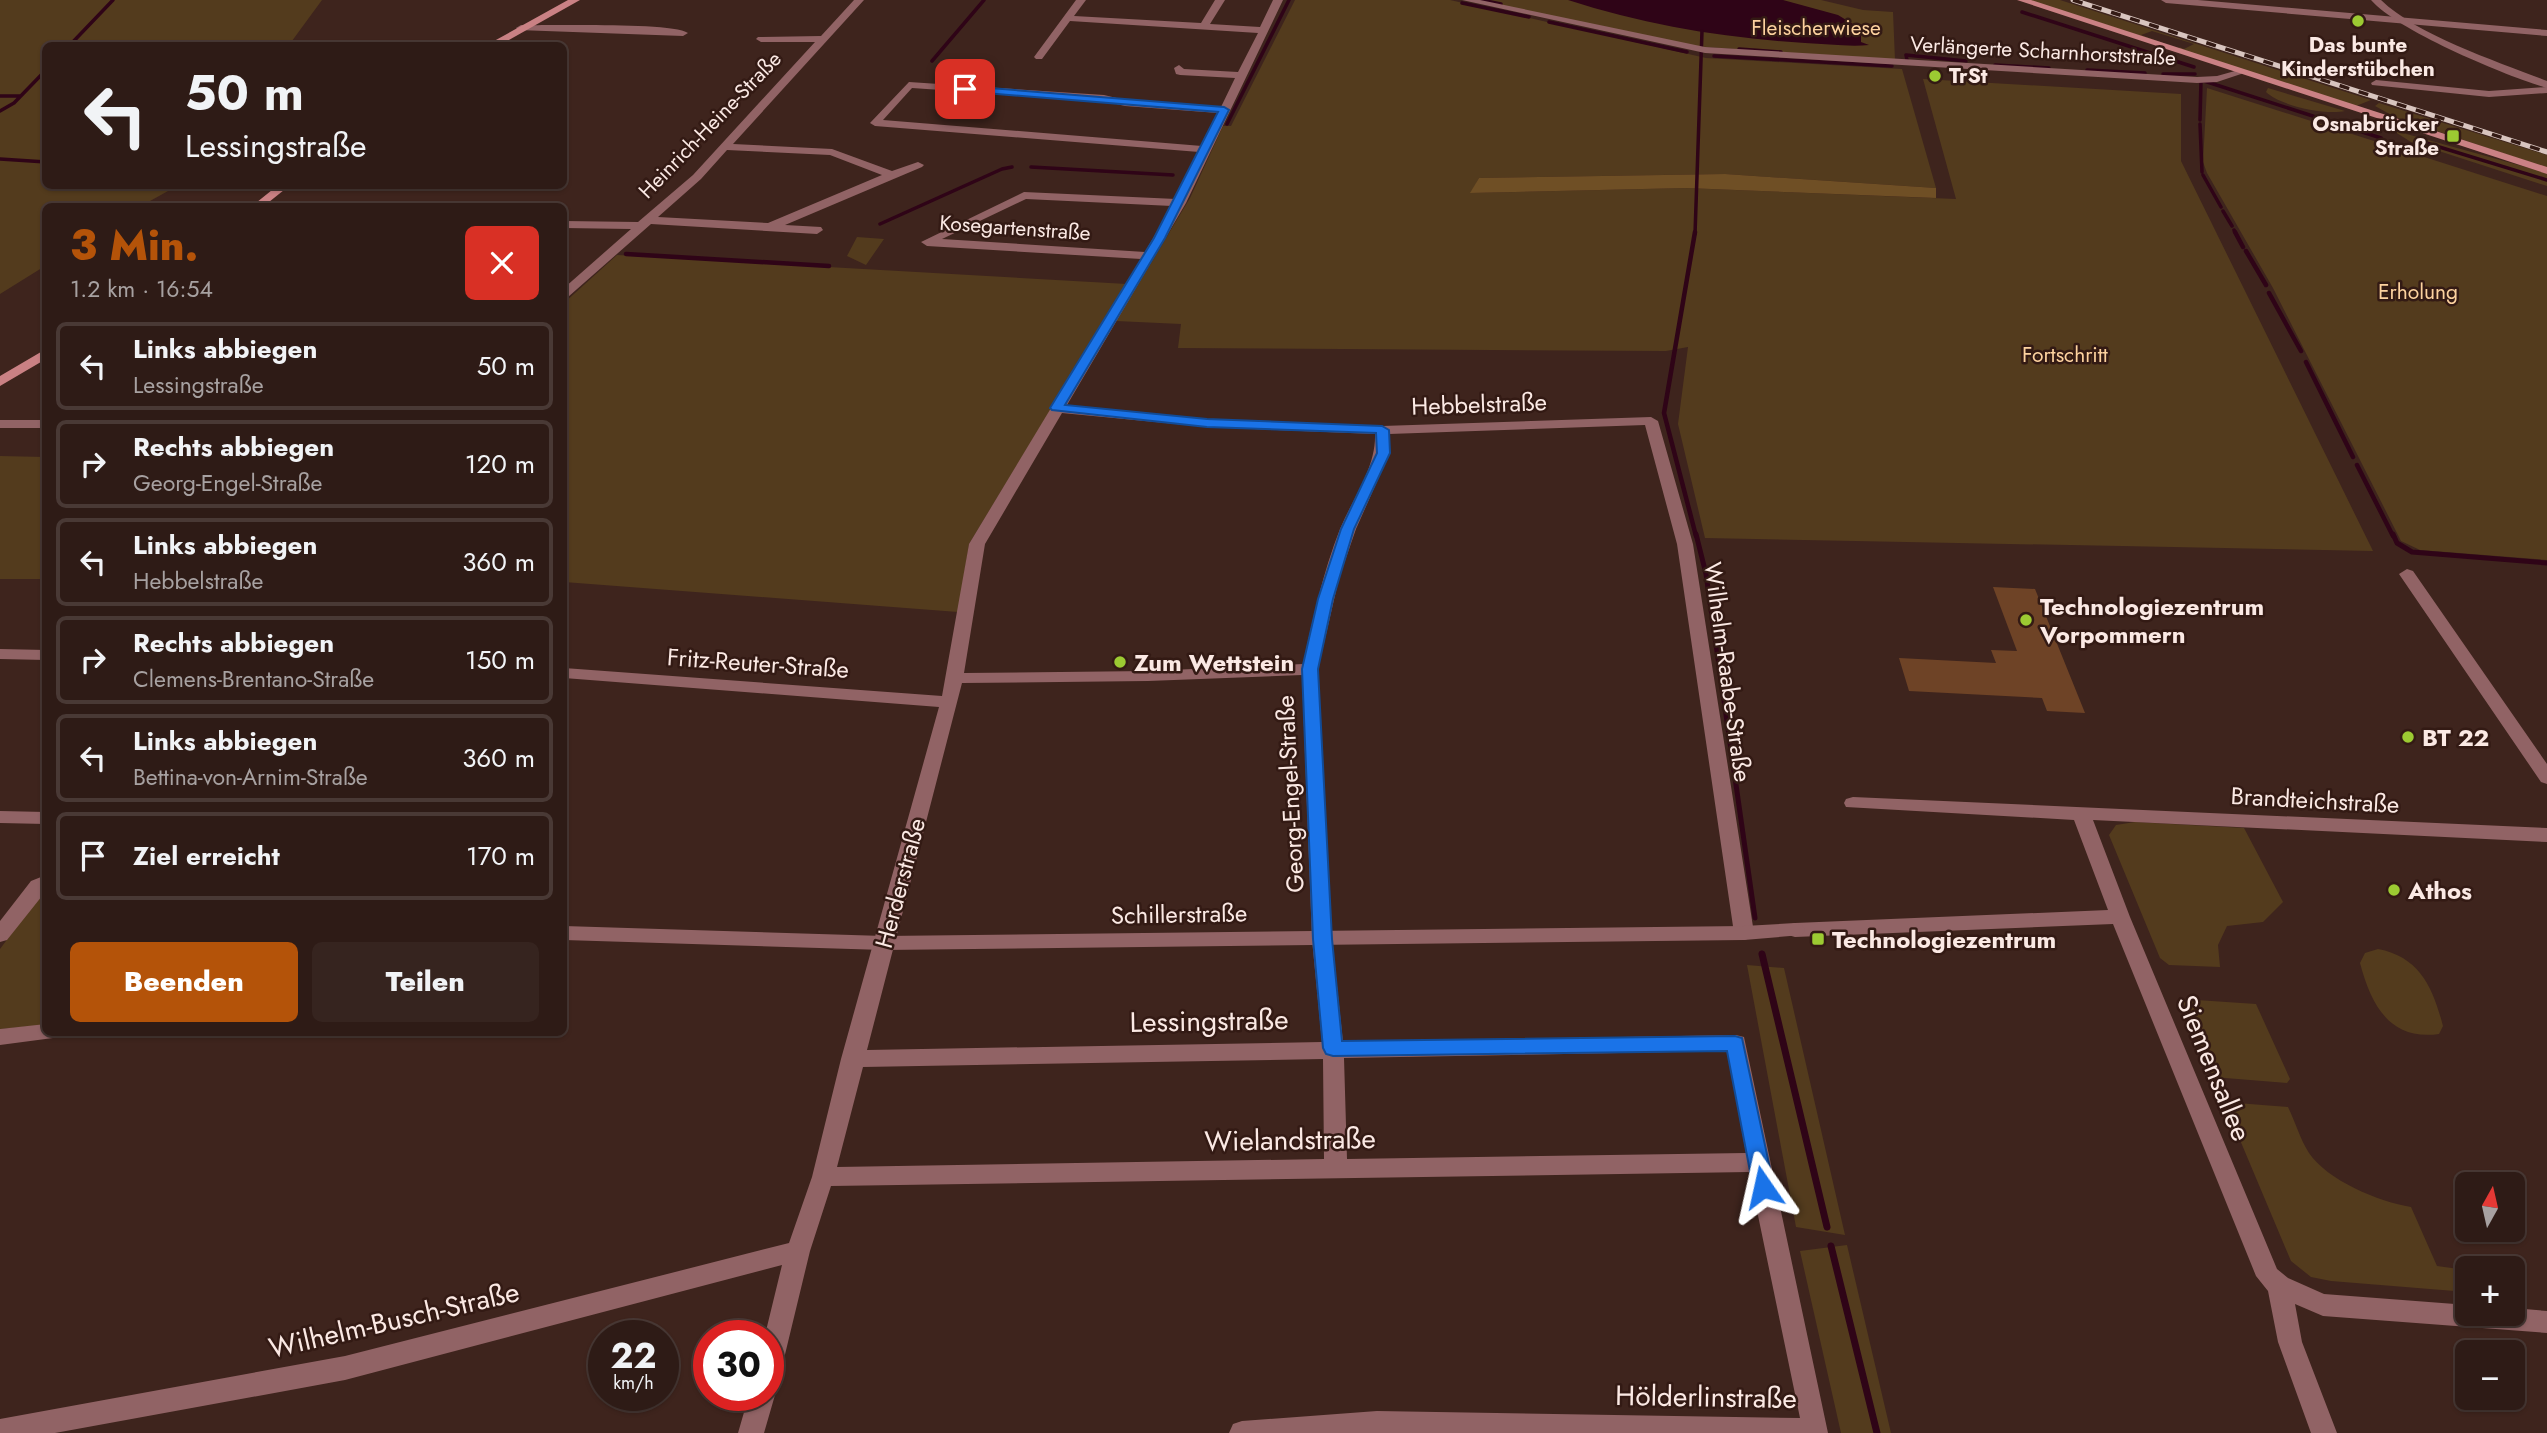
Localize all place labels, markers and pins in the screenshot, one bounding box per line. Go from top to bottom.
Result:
marker: Das bunte Kinderstübchen [2350,13,2366,29]
place label: Das bunte Kinderstübchen [2281,30,2435,84]
pin [935,59,995,119]
place label: TrSt [1949,61,1988,91]
marker: TrSt [1927,68,1943,84]
place label: Osnabrücker Straße [2312,109,2439,163]
marker: Osnabrücker Straße [2445,128,2461,144]
place label: Technologiezentrum Vorpommern [2039,589,2264,652]
marker: Technologiezentrum Vorpommern [2018,612,2034,628]
place label: Zum Wettstein [1134,645,1294,680]
marker: Zum Wettstein [1112,654,1128,670]
place label: BT 22 [2422,720,2489,755]
marker: BT 22 [2400,729,2416,745]
place label: Athos [2407,873,2472,908]
marker: Athos [2386,882,2402,898]
place label: Technologiezentrum [1832,922,2056,957]
marker: Technologiezentrum [1810,931,1826,947]

